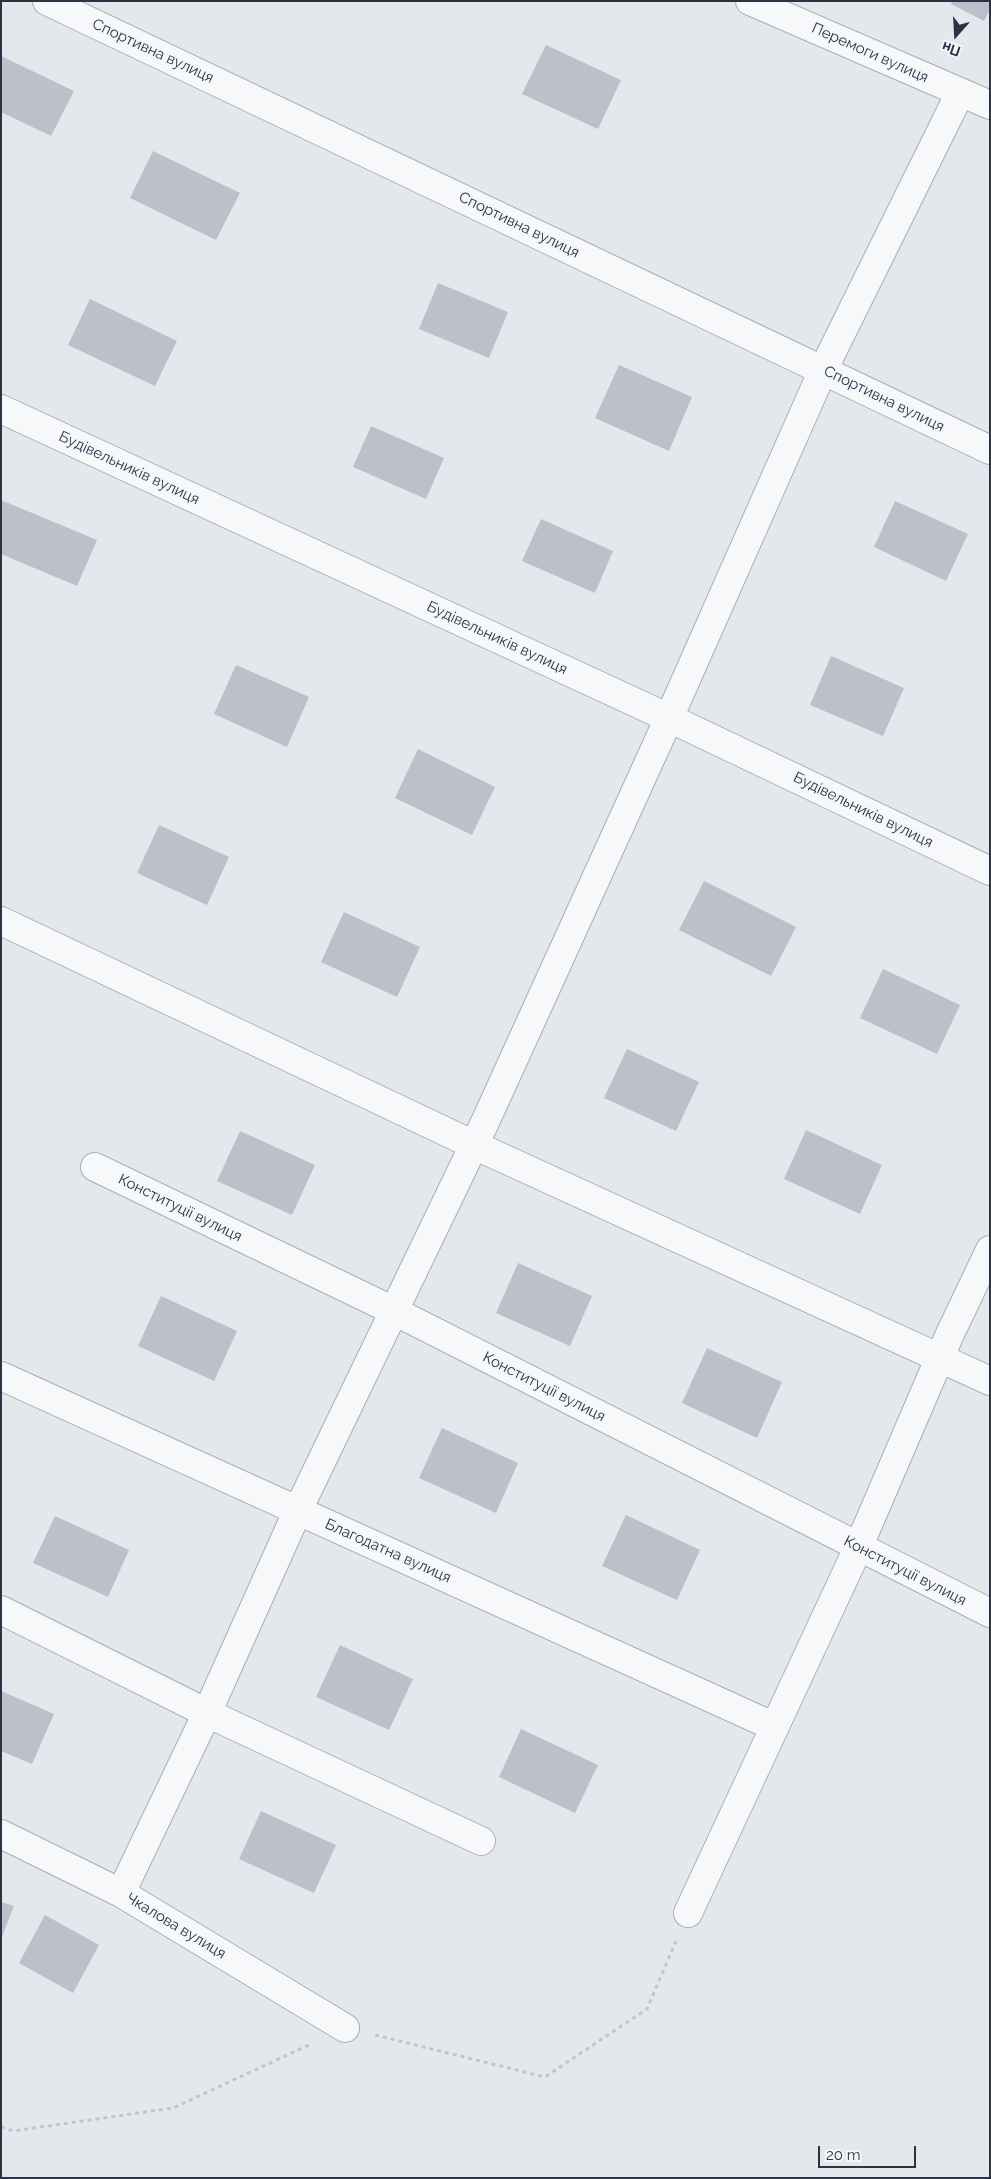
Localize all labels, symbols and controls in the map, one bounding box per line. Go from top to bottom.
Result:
north arrow [931,10,981,60]
street label: Спортивна вулиця [89,15,217,87]
street label: Перемоги вулиця [809,19,931,87]
text: Пн [940,39,963,60]
street label: Спортивна вулиця [456,188,582,262]
street label: Спортивна вулиця [821,362,947,436]
street label: Будівельників вулиця [56,427,202,509]
street label: Будівельників вулиця [424,597,570,679]
street label: Будівельників вулиця [790,768,936,852]
street label: Конституції вулиця [115,1170,245,1246]
street label: Конституції вулиця [480,1348,608,1426]
street label: Благодатна вулиця [322,1515,454,1587]
street label: Конституції вулиця [841,1532,969,1610]
street label: Чкалова вулиця [123,1889,229,1963]
scale bar [821,2136,918,2168]
text: 20 m [826,2146,861,2164]

